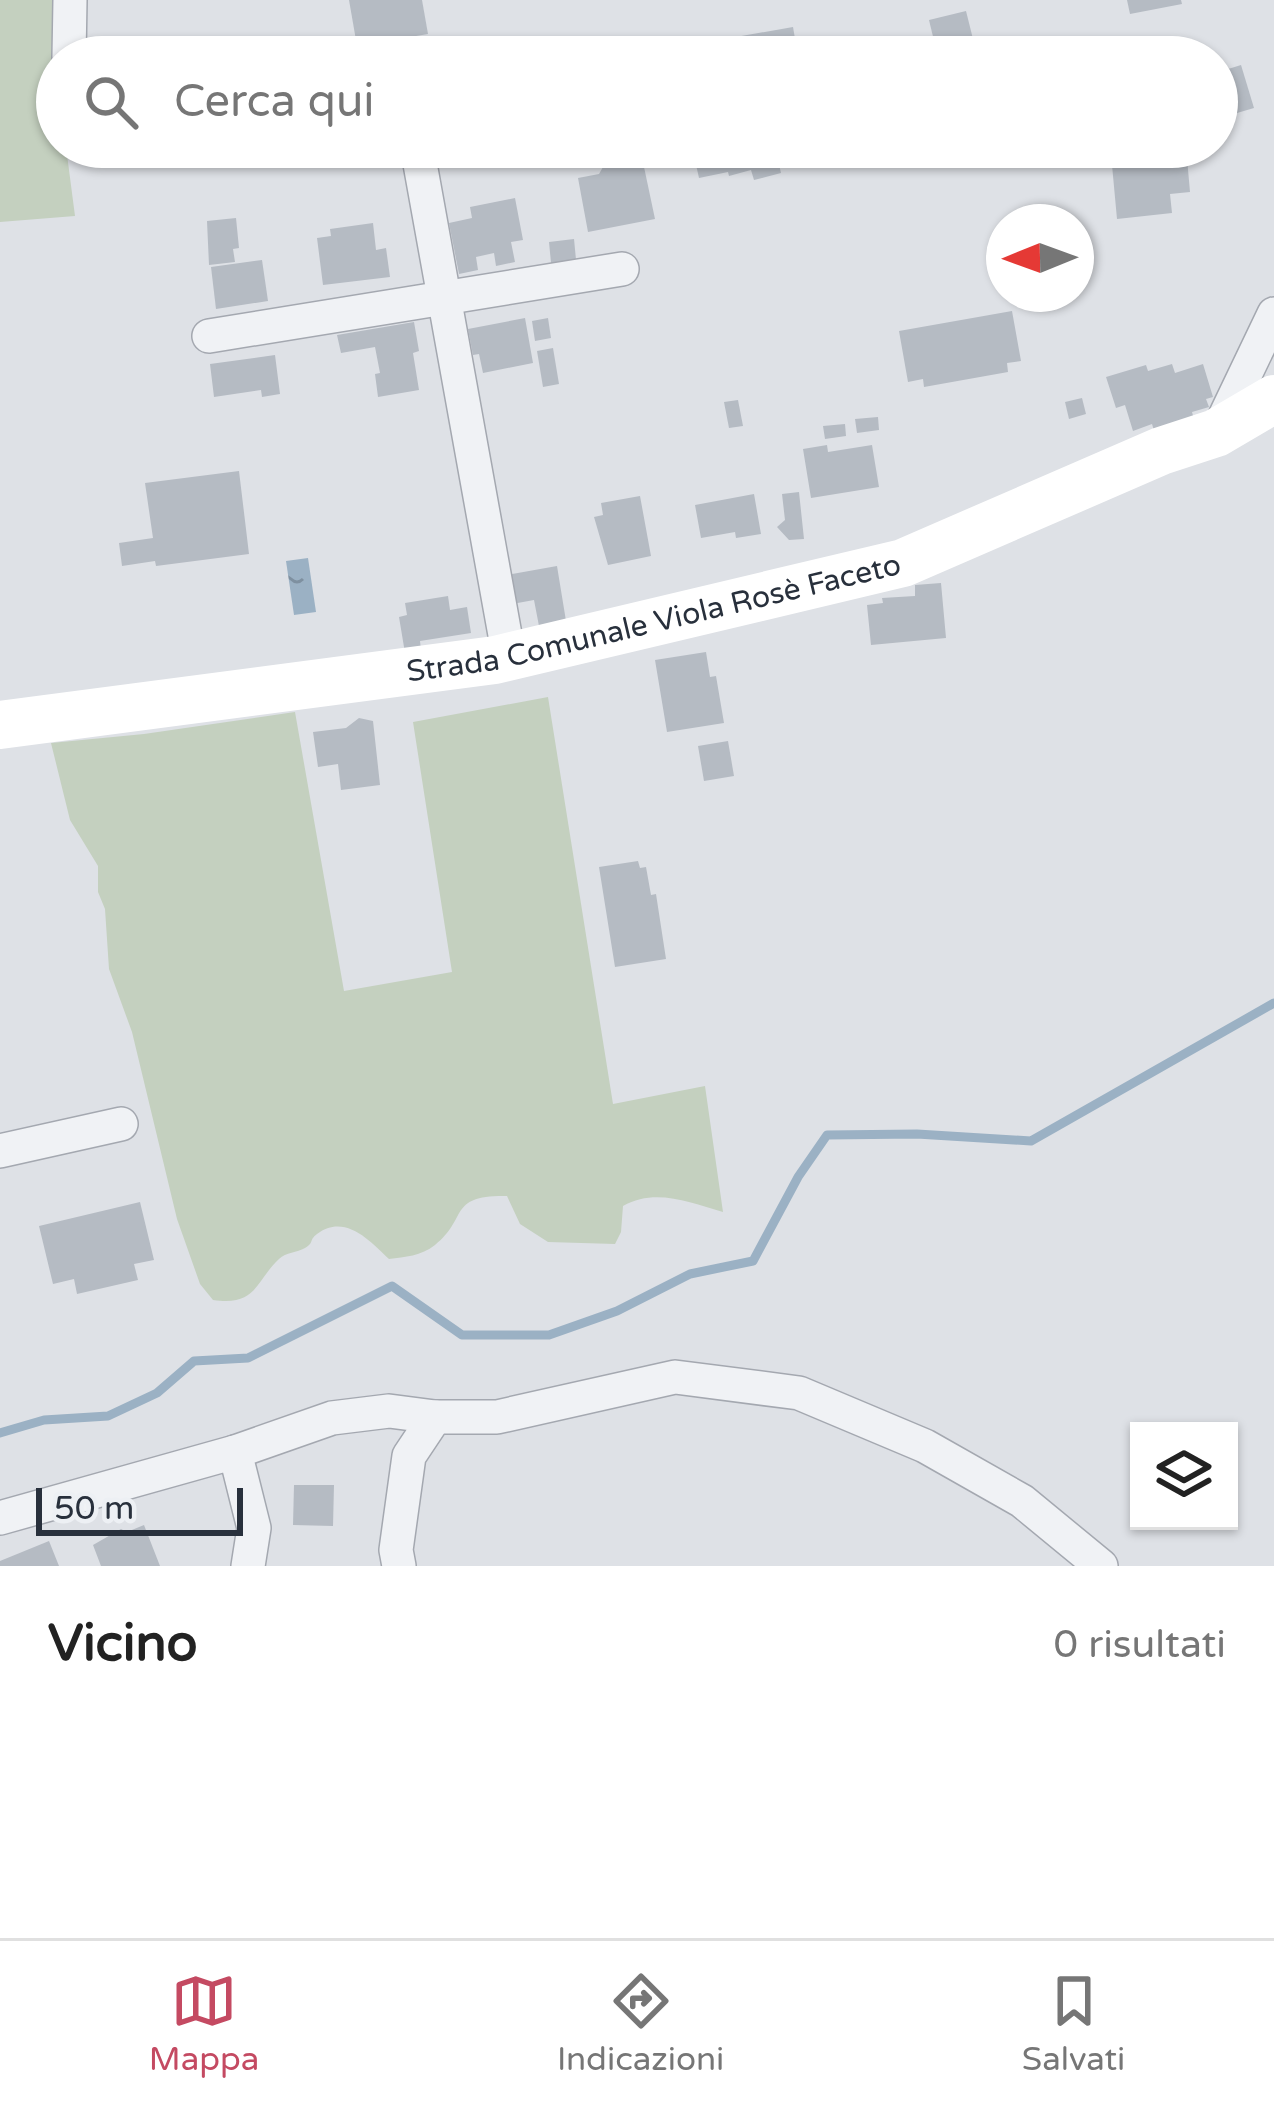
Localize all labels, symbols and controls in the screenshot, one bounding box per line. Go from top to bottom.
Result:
search box [36,36,1238,168]
icon: search [78,69,144,135]
text: Cerca qui [174,75,375,129]
north arrow [986,204,1094,312]
street label: Strada Comunale Viola Rosè Faceto [404,546,905,690]
map controls [1130,1422,1238,1530]
button: layers [1130,1422,1238,1530]
scale bar [36,1482,243,1535]
text: 50 m [54,1489,134,1528]
text: Vicino [48,1613,198,1675]
text: 0 risultati [1054,1621,1226,1668]
tab: Mappa [149,1968,259,2079]
tab: Indicazioni [557,1968,724,2079]
tab: Salvati [1022,1968,1125,2079]

